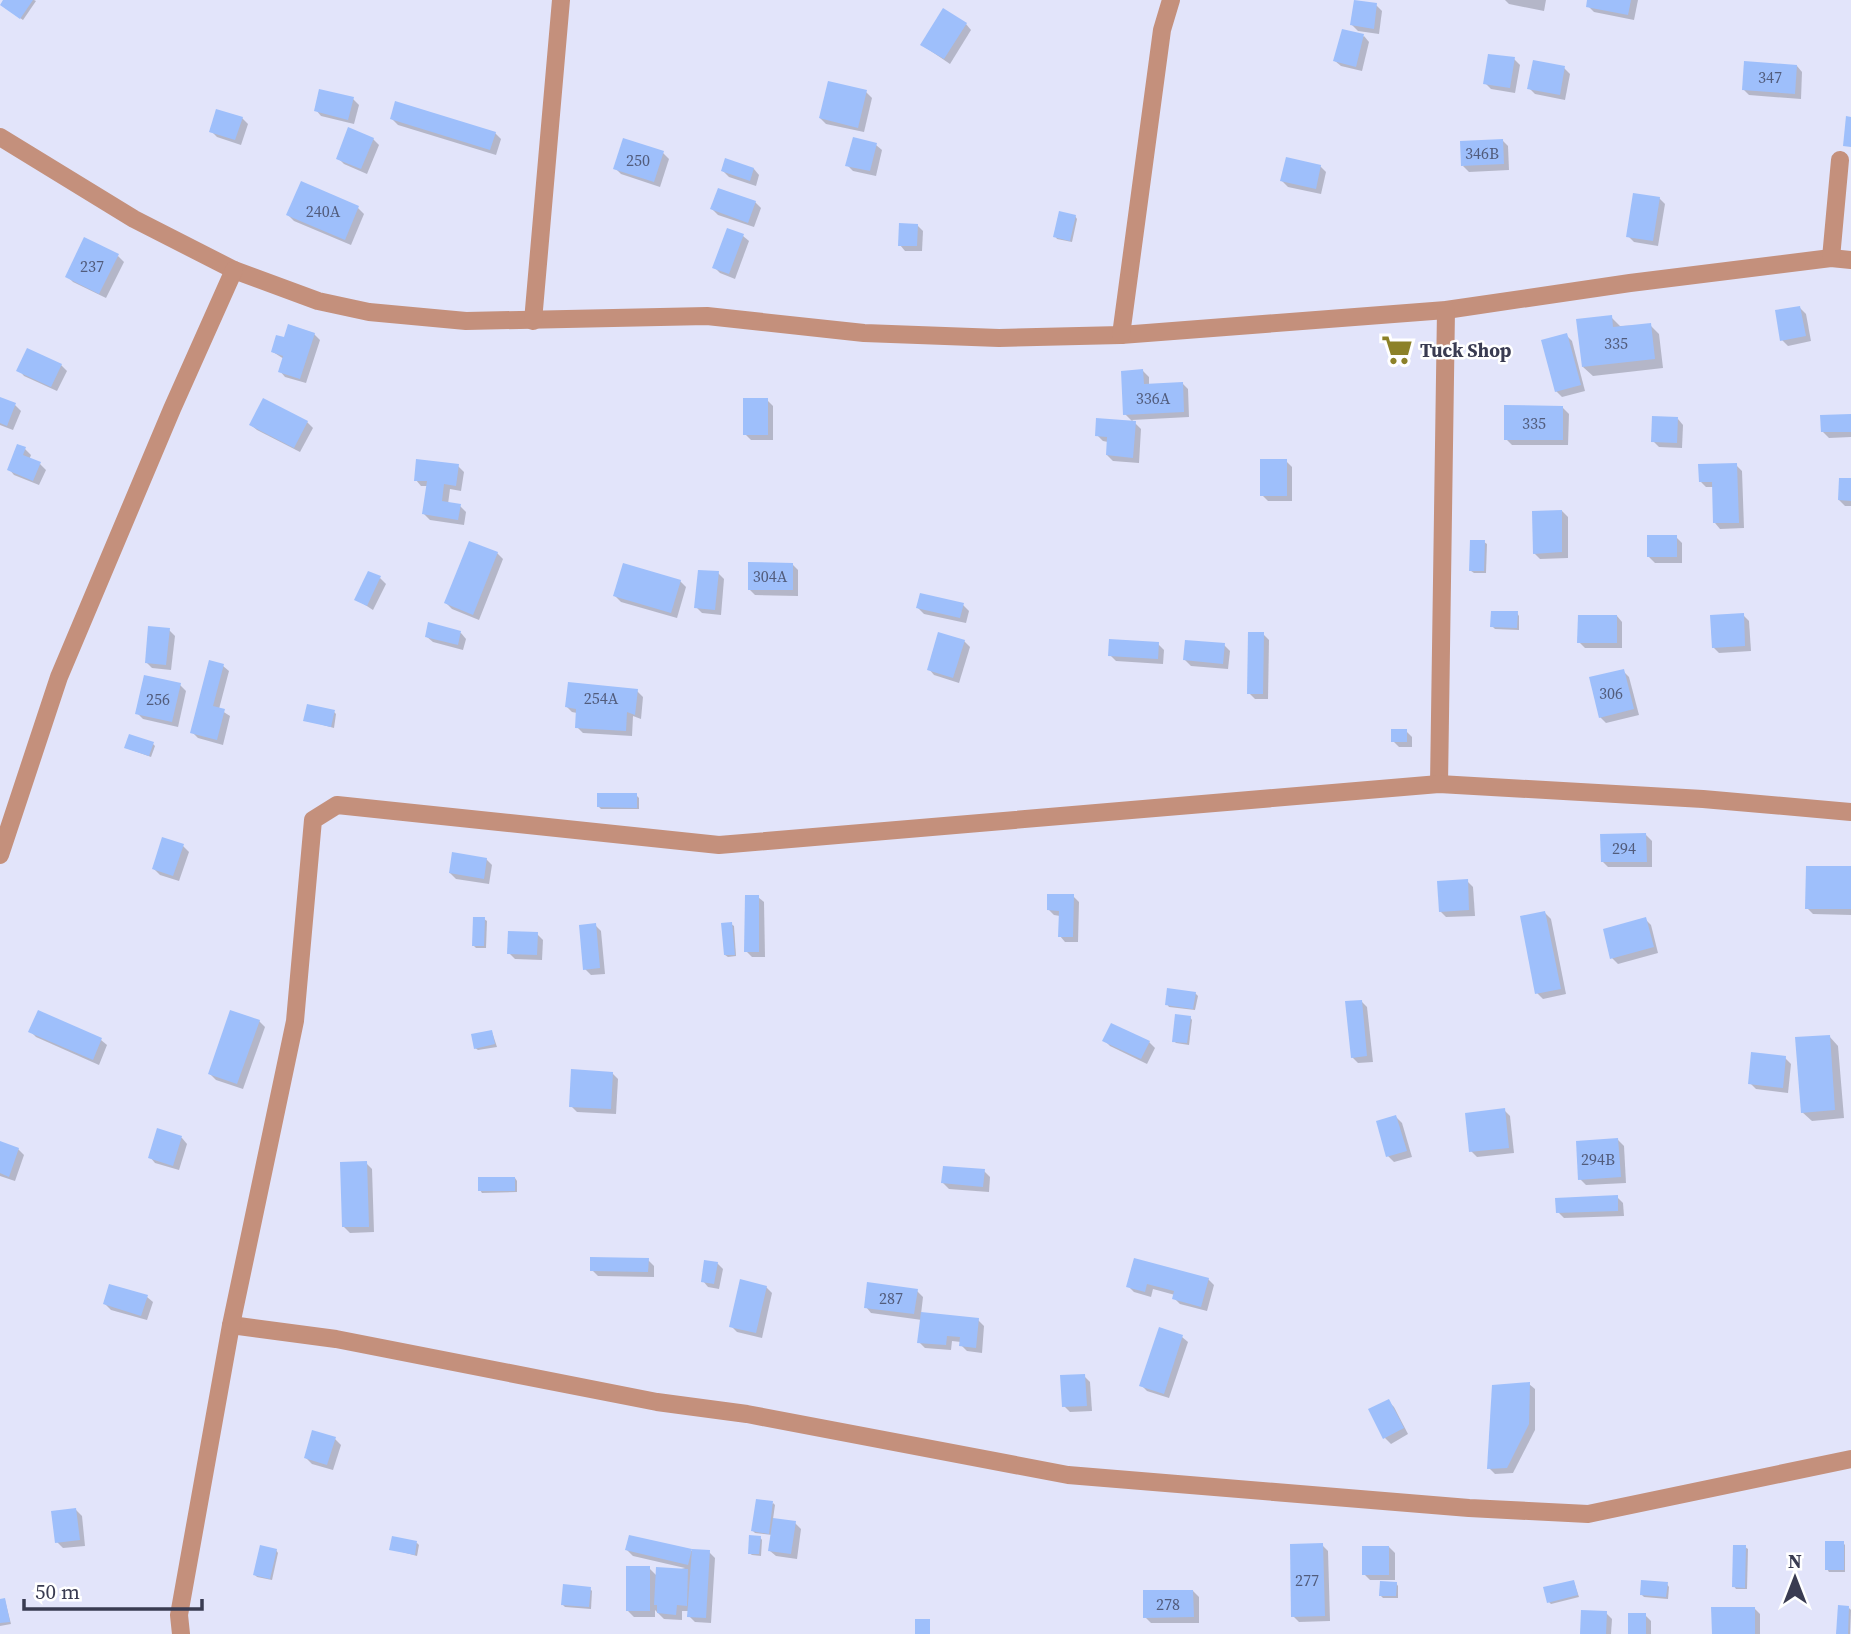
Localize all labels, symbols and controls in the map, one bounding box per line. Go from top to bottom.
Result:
house number: 347 [1758,66,1782,88]
house number: 346B [1465,142,1499,164]
house number: 250 [626,149,650,171]
house number: 240A [306,200,341,222]
house number: 237 [80,255,104,277]
house number: 335 [1604,332,1628,354]
supermarket icon: Tuck Shop [1380,333,1414,367]
place label: Tuck Shop [1420,337,1512,363]
house number: 336A [1136,387,1171,409]
house number: 335 [1522,412,1546,434]
house number: 304A [753,565,788,587]
house number: 306 [1599,682,1623,704]
house number: 254A [584,687,619,709]
house number: 256 [146,688,170,710]
house number: 294 [1612,837,1636,859]
house number: 294B [1581,1148,1615,1170]
house number: 287 [879,1287,903,1309]
north arrow [1760,1543,1830,1613]
text: N [1788,1548,1802,1574]
scale bar [24,1568,203,1612]
house number: 277 [1295,1569,1319,1591]
text: 50 m [35,1577,80,1606]
house number: 278 [1156,1593,1180,1615]

